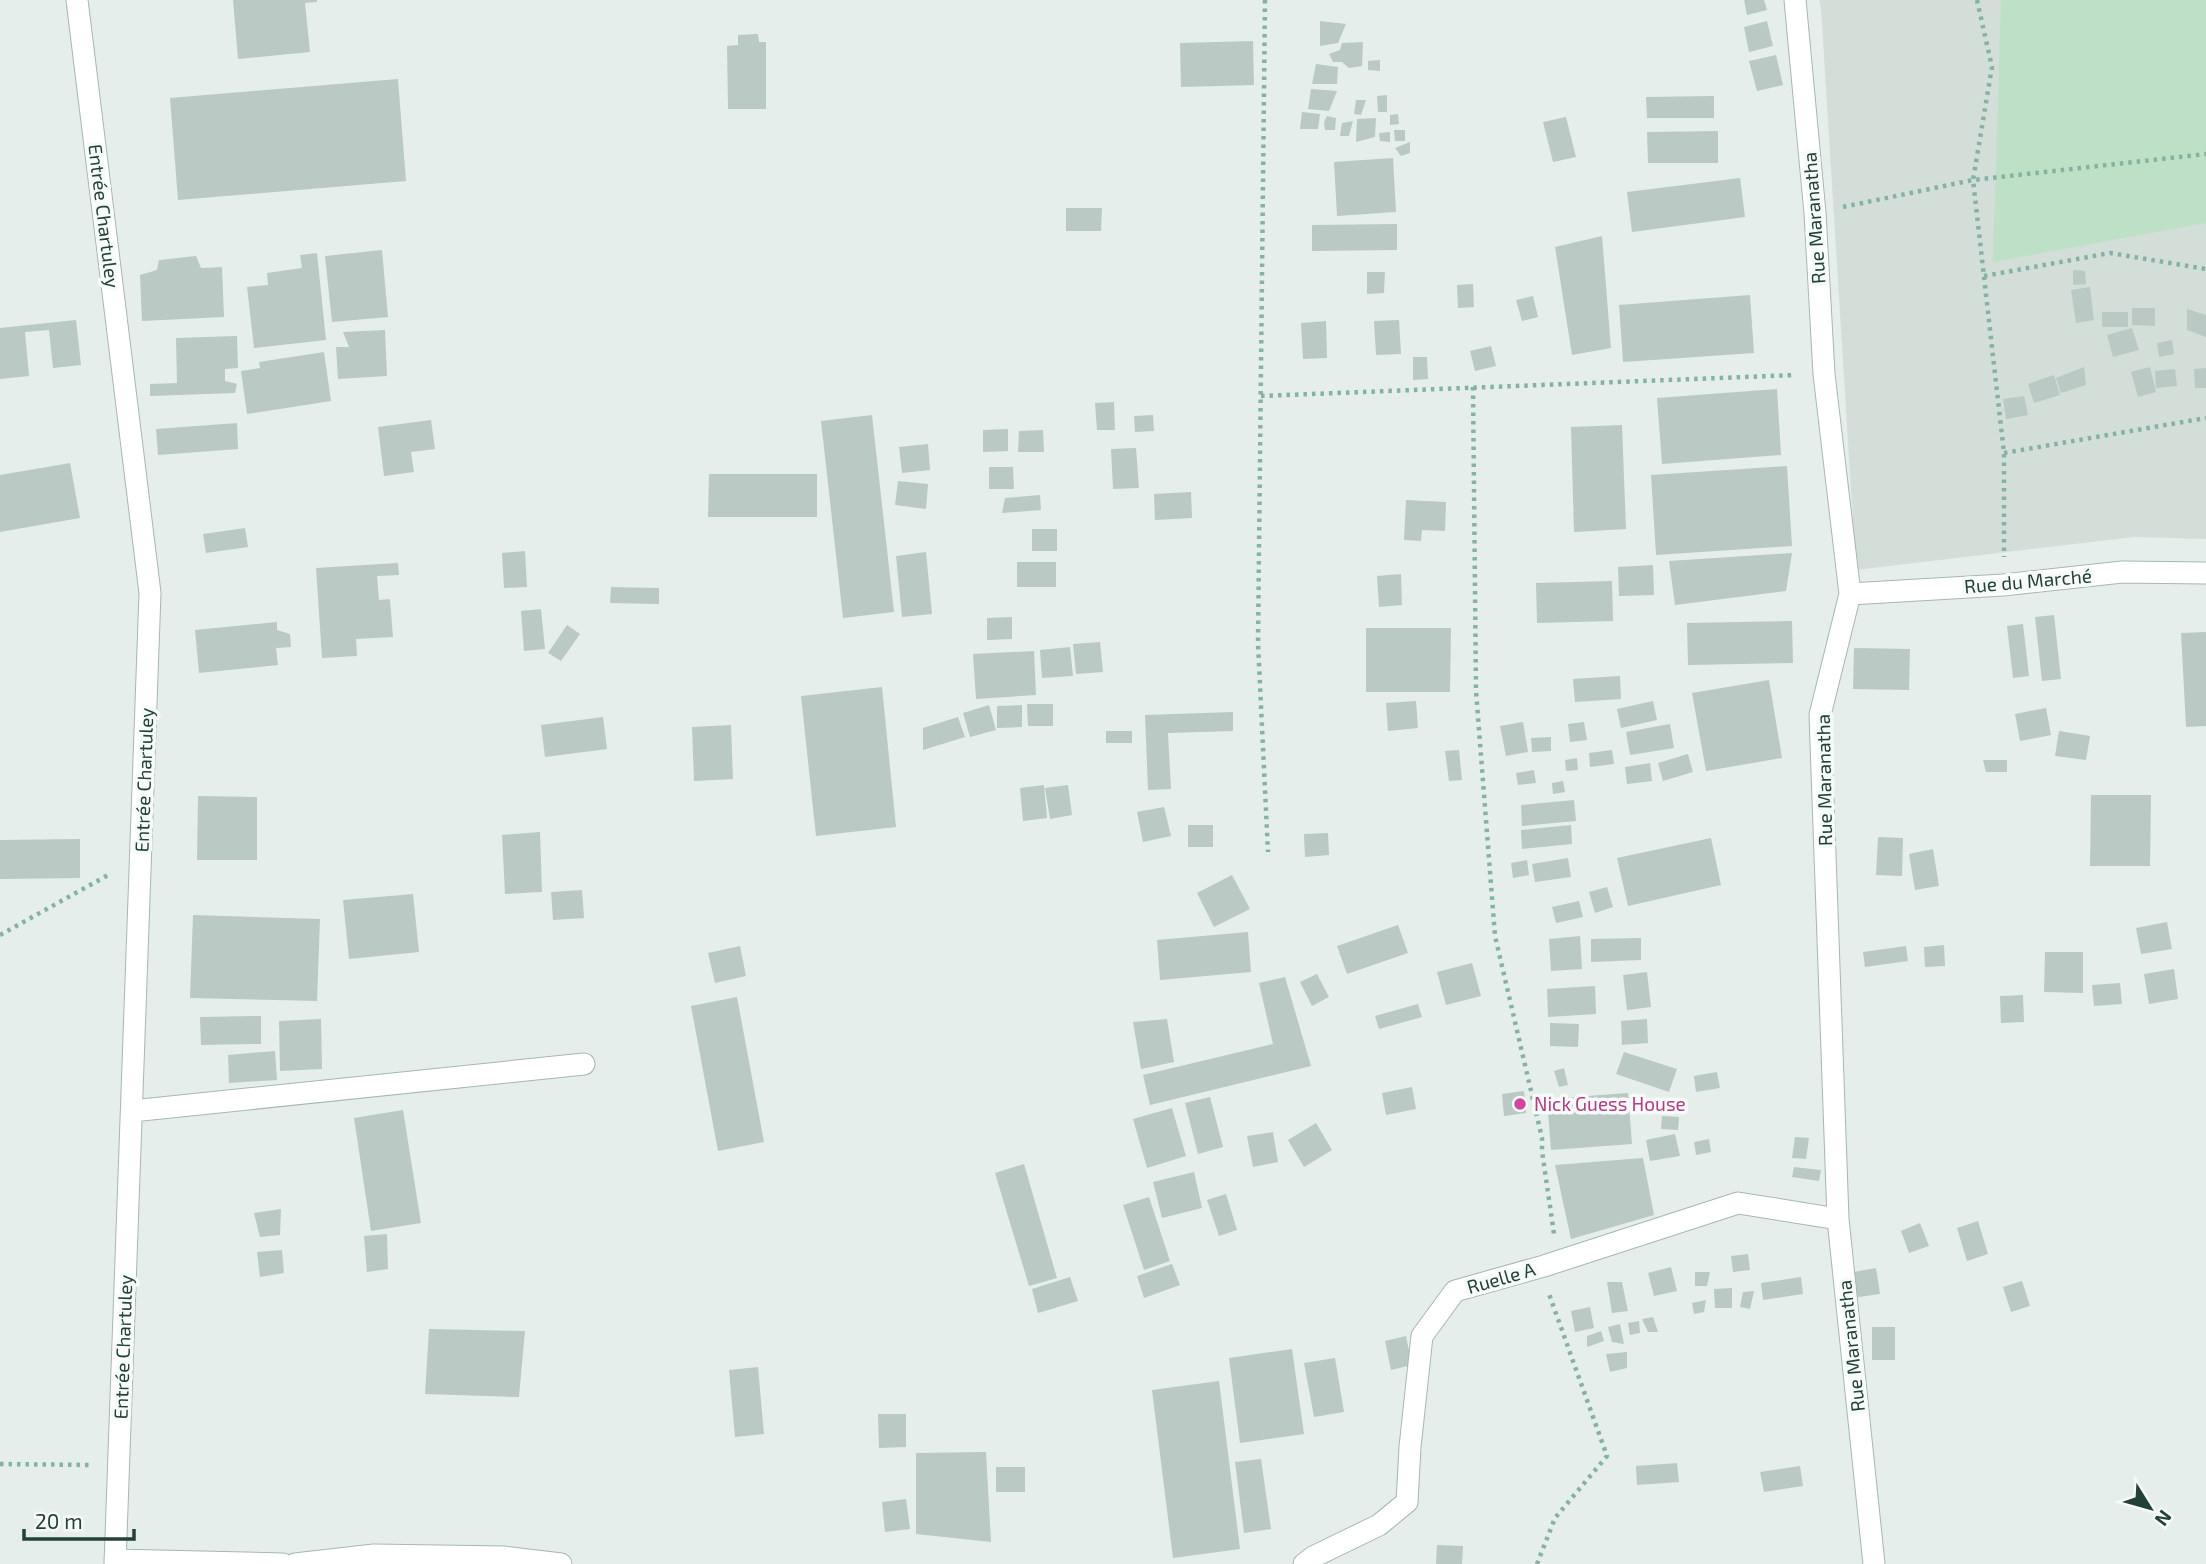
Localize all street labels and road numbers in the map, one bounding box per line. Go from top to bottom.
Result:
street label: Entrée Chartuley [84,143,125,289]
street label: Rue Maranatha [1797,151,1830,285]
street label: Rue du Marché [1963,563,2093,598]
street label: Entrée Chartuley [129,707,158,853]
street label: Rue Maranatha [1811,714,1836,846]
street label: Ruelle A [1464,1257,1538,1298]
street label: Entrée Chartuley [108,1274,137,1420]
street label: Rue Maranatha [1832,1279,1869,1413]

